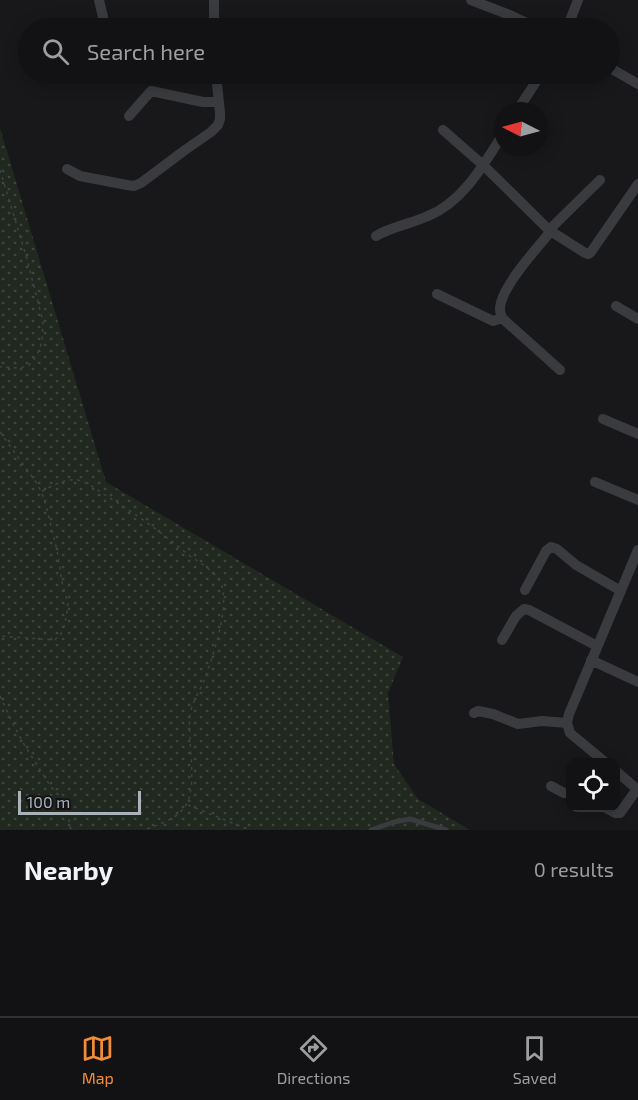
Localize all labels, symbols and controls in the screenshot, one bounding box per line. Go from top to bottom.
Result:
search box [18,18,620,84]
icon: search [39,35,72,68]
text: Search here [87,38,205,64]
north arrow [494,102,548,156]
map controls [566,758,620,812]
button: locate [566,758,620,812]
scale bar [18,788,141,816]
text: 100 m [27,792,70,811]
text: Nearby [24,854,113,885]
text: 0 results [534,857,614,881]
tab: Map [81,1032,114,1087]
tab: Directions [277,1032,350,1087]
tab: Saved [513,1032,557,1087]

